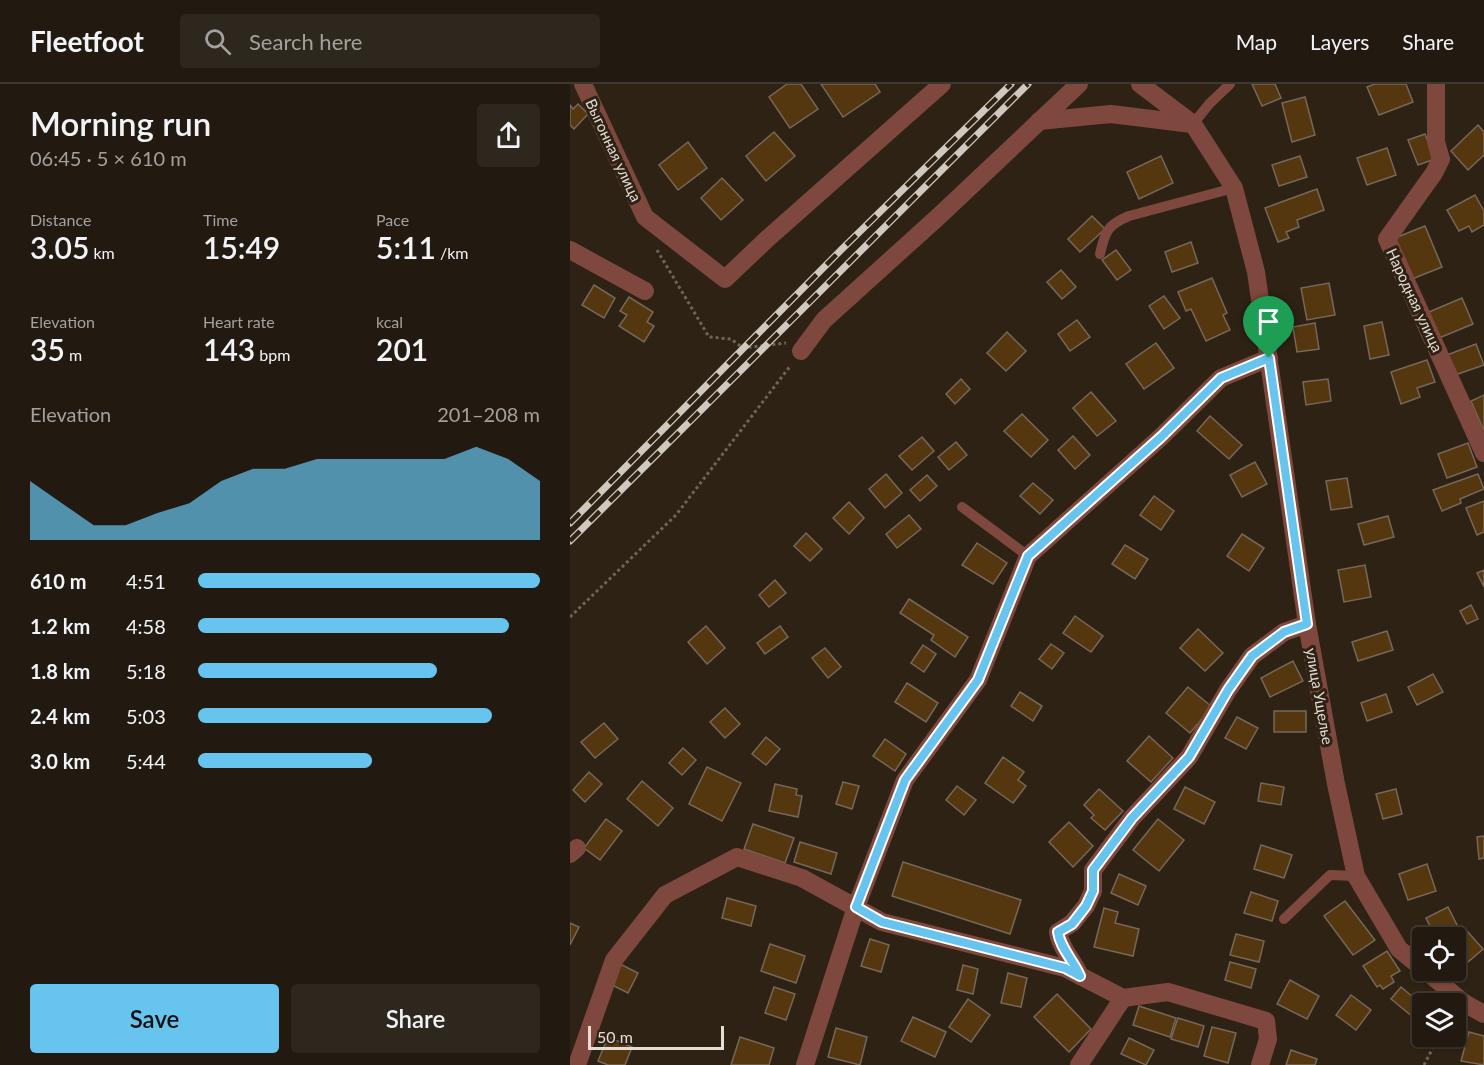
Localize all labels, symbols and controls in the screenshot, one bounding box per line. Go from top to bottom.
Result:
search box [180,14,600,68]
text: Fleetfoot [30,24,144,58]
icon: search [201,25,234,58]
text: Search here [249,28,362,55]
text: Map [1236,29,1277,54]
text: Layers [1310,29,1369,54]
text: Share [1402,29,1454,54]
street label: Выгонная улица [582,96,646,204]
text: Morning run [30,103,211,143]
button: share [477,104,540,167]
text: 06:45 · 5 × 610 m [30,146,187,170]
text: Distance [30,210,91,229]
text: Time [203,210,238,229]
text: Pace [376,210,409,229]
text: 3.05 [30,229,89,265]
text: 15:49 [203,229,280,265]
text: 5:11 [376,229,436,265]
text: km [89,243,115,262]
text: /km [436,243,468,262]
street label: Народная улица [1383,245,1447,355]
pin [1243,296,1294,358]
icon: arrive [1252,305,1285,338]
text: Elevation [30,312,95,331]
text: Heart rate [203,312,275,331]
text: kcal [376,312,403,331]
text: 35 [30,331,65,367]
text: 143 [203,331,255,367]
text: 201 [376,331,428,367]
text: m [65,345,82,364]
text: bpm [255,345,290,364]
text: Elevation [30,402,111,426]
text: 201–208 m [437,402,540,426]
text: 610 m [30,569,86,593]
text: 4:51 [126,569,166,593]
text: 1.2 km [30,614,90,638]
text: 4:58 [126,614,166,638]
street label: улица Ущелье [1303,646,1337,746]
text: 1.8 km [30,659,90,683]
text: 5:18 [126,659,166,683]
text: 2.4 km [30,704,90,728]
text: 5:03 [126,704,166,728]
text: 3.0 km [30,749,90,773]
text: 5:44 [126,749,166,773]
map controls [1412,927,1466,1047]
button: locate [1412,927,1466,981]
button: Save [30,984,279,1053]
button: Share [291,984,540,1053]
button: layers [1412,993,1466,1047]
scale bar [588,1023,724,1050]
text: 50 m [597,1027,633,1046]

